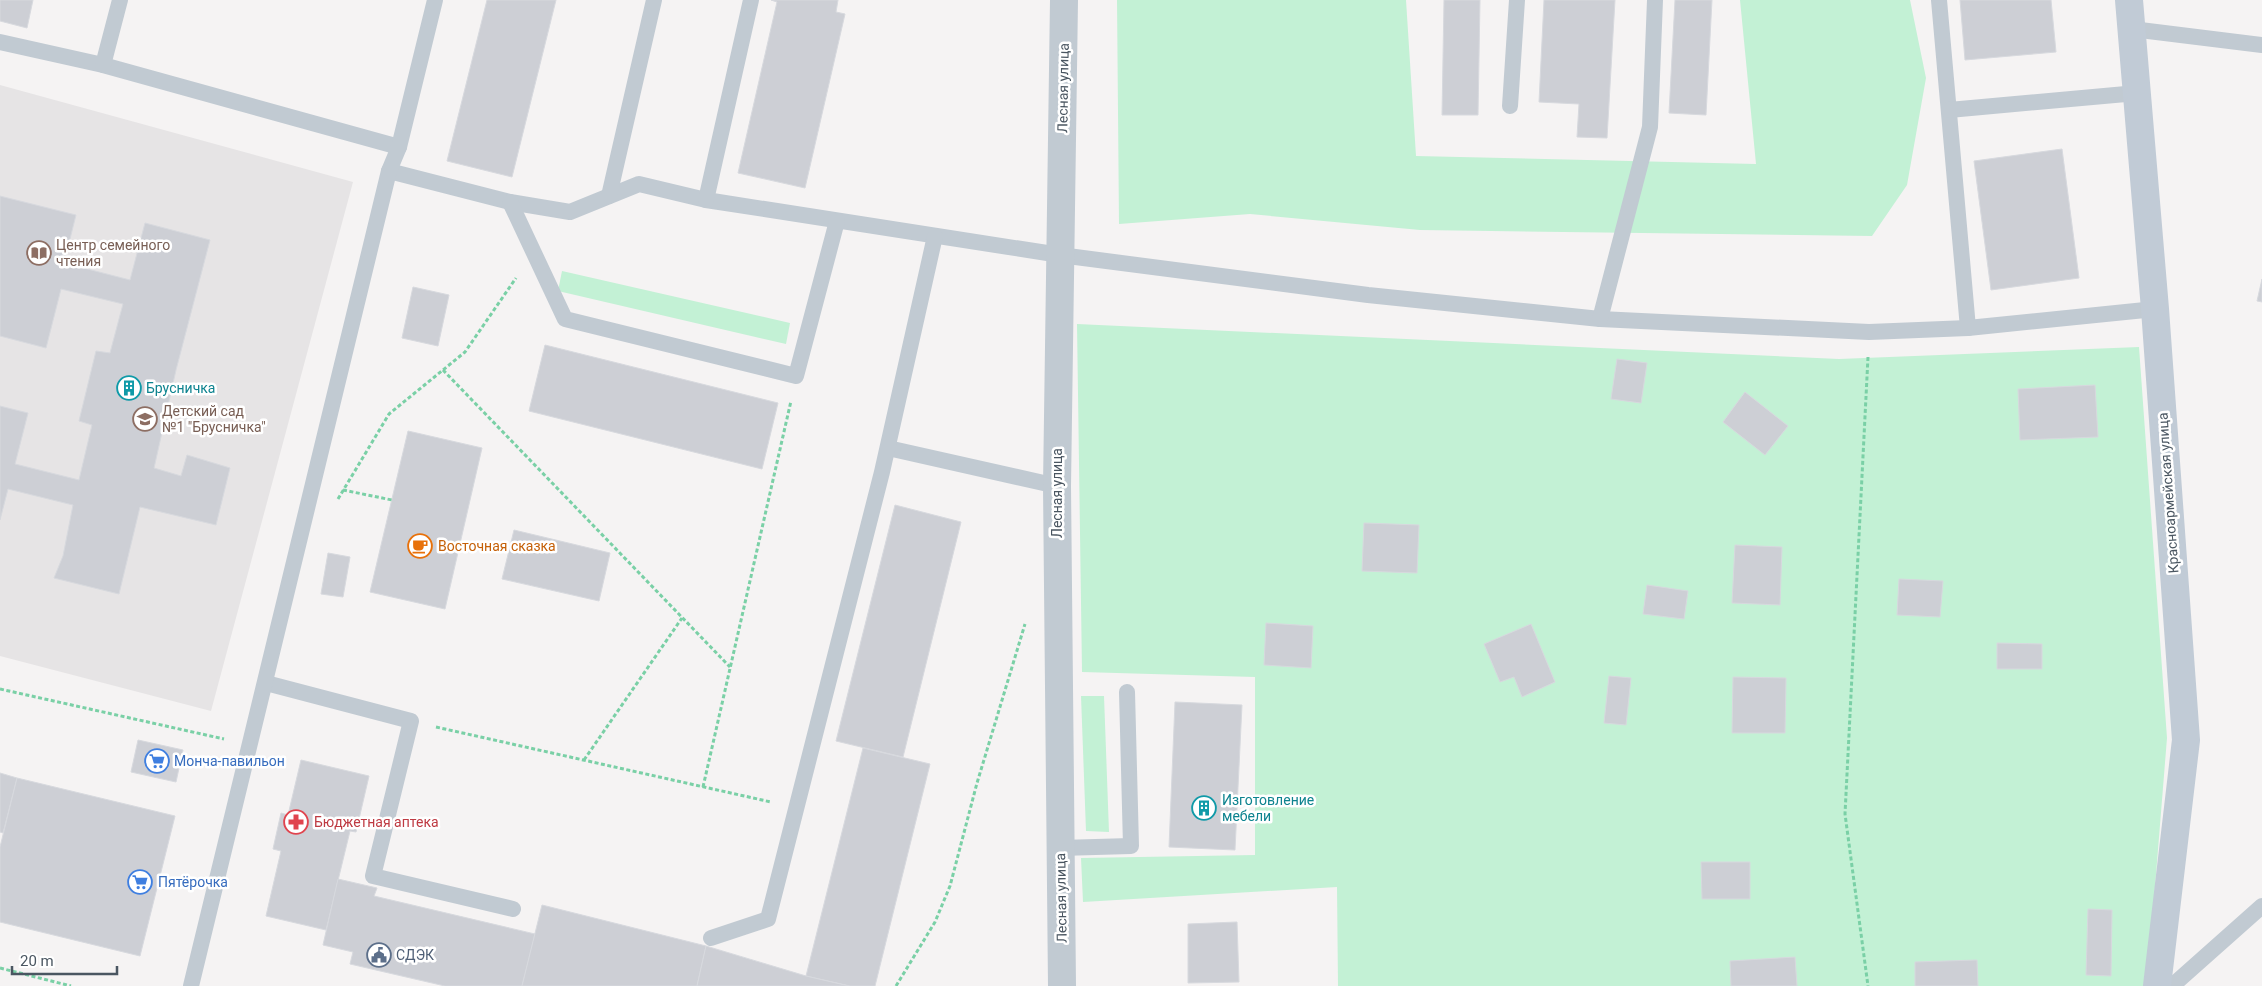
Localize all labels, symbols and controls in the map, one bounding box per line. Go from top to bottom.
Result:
street label: Лесная улица [1054,43,1072,133]
place label: Центр семейного чтения [56,237,170,269]
library icon: Центр семейного чтения [26,240,52,266]
building icon: Брусничка [116,375,142,401]
place label: Брусничка [146,380,215,396]
place label: Детский сад №1 "Брусничка" [162,403,266,435]
school or university icon: Детский сад №1 "Брусничка" [132,406,158,432]
street label: Красноармейская улица [2154,412,2182,574]
street label: Лесная улица [1049,448,1065,538]
cafe icon: Восточная сказка [407,533,433,559]
place label: Восточная сказка [438,538,556,554]
supermarket icon: Монча-павильон [144,748,170,774]
place label: Монча-павильон [174,753,285,769]
place label: Изготовление мебели [1222,792,1314,824]
building icon: Изготовление мебели [1191,795,1217,821]
pharmacy icon: Бюджетная аптека [283,809,309,835]
place label: Бюджетная аптека [314,814,439,830]
street label: Лесная улица [1052,853,1070,943]
supermarket icon: Пятёрочка [127,869,153,895]
place label: Пятёрочка [158,874,228,890]
public building icon: СДЭК [366,942,392,968]
scale bar [12,944,118,976]
place label: СДЭК [396,947,434,963]
text: 20 m [20,952,54,970]

